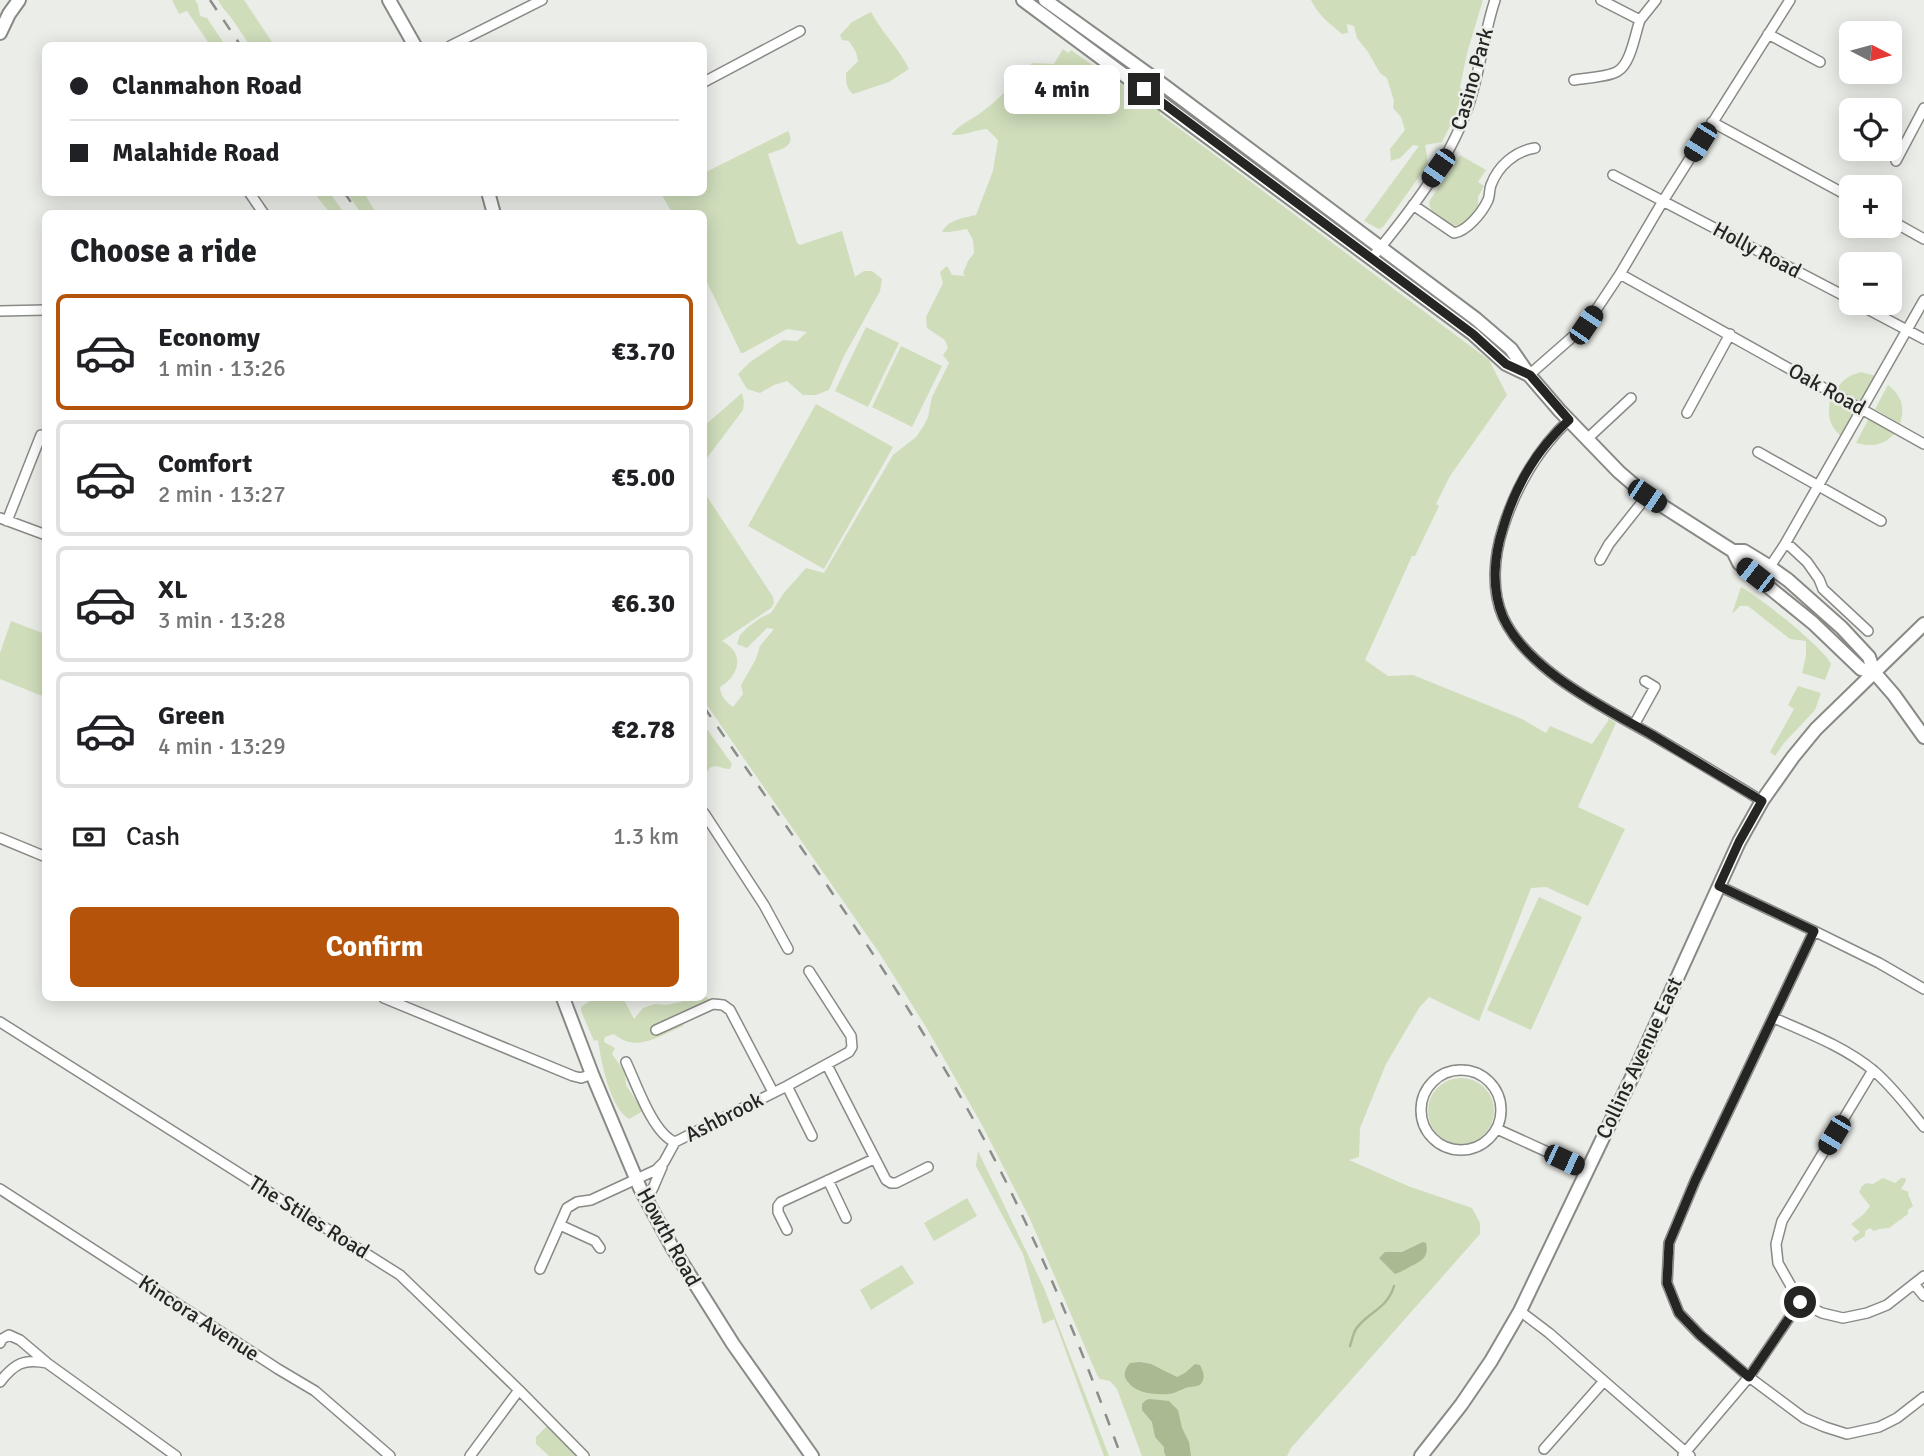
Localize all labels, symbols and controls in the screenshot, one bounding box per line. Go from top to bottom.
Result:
north arrow [1839,21,1902,84]
map controls [1839,21,1902,315]
street label: Casino Park [1445,24,1499,133]
callout: 4 min [1004,64,1120,114]
text: Clanmahon Road [112,70,302,102]
route end [1128,73,1160,105]
text: 4 min [1034,75,1090,104]
button: locate [1839,98,1902,161]
car [1680,119,1721,165]
text: Malahide Road [112,137,279,169]
car [1418,145,1459,191]
button: + [1839,175,1902,238]
street label: Holly Road [1708,216,1806,284]
text: Choose a ride [70,232,257,271]
button: − [1839,252,1902,315]
car [1566,302,1607,348]
icon: car [74,321,137,384]
text: Economy [158,322,260,354]
text: €3.70 [611,336,675,368]
text: 1 min · 13:26 [158,354,286,383]
street label: Oak Road [1784,357,1870,421]
icon: car [74,447,137,510]
text: Comfort [158,448,252,480]
text: €5.00 [611,462,675,494]
car [1624,476,1671,516]
text: 2 min · 13:27 [158,480,286,509]
car [1732,554,1779,596]
icon: car [74,573,137,636]
text: XL [158,574,188,606]
text: €6.30 [611,588,675,620]
text: 3 min · 13:28 [158,606,286,635]
icon: car [74,699,137,762]
text: Green [158,700,225,732]
text: €2.78 [611,714,675,746]
text: 4 min · 13:29 [158,732,286,761]
icon: cash [70,818,108,856]
text: Cash [126,821,180,853]
text: 1.3 km [613,822,679,851]
button: Confirm [70,907,679,987]
street label: Collins Avenue East [1590,973,1688,1143]
street label: Ashbrook [681,1086,768,1148]
car [1815,1112,1854,1158]
car [1541,1142,1588,1178]
street label: The Stiles Road [244,1170,374,1264]
street label: Howth Road [631,1183,707,1291]
street label: Kincora Avenue [134,1269,264,1367]
route start [1784,1286,1816,1318]

